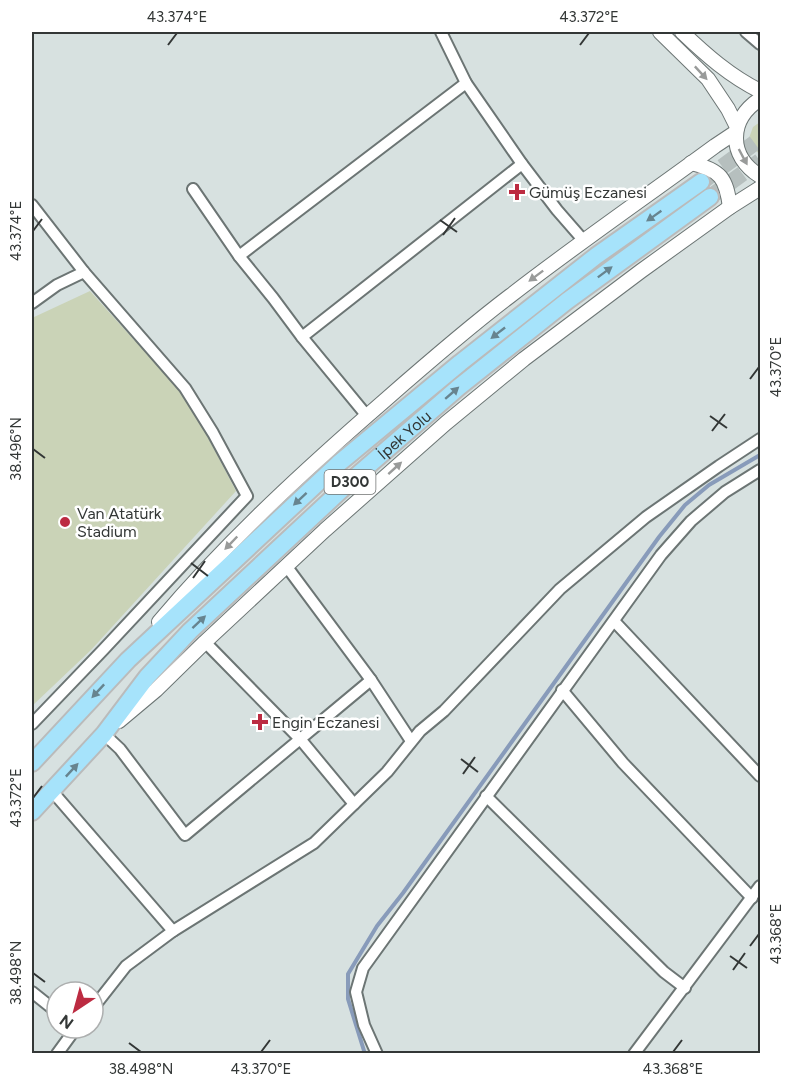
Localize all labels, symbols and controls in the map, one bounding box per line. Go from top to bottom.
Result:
text: 43.374°E [147,8,207,26]
text: 43.372°E [559,8,619,26]
one-way arrow [694,66,708,80]
one-way arrow [738,149,748,166]
place label: Gümüş Eczanesi [529,183,647,202]
marker: Gümüş Eczanesi [510,185,524,199]
text: 43.374°E [7,201,25,261]
one-way arrow [646,210,662,222]
one-way arrow [598,267,613,279]
one-way arrow [528,270,543,282]
one-way arrow [490,327,506,340]
text: 43.370°E [767,337,785,397]
one-way arrow [444,387,459,400]
street label: İpek Yolu [373,406,435,463]
text: 38.496°N [7,417,25,481]
one-way arrow [387,462,402,475]
road number: D300 [324,470,376,494]
one-way arrow [293,492,308,506]
place label: Van Atatürk Stadium [77,504,162,541]
marker: Van Atatürk Stadium [58,515,72,529]
one-way arrow [225,535,239,549]
one-way arrow [191,615,206,629]
one-way arrow [92,684,106,698]
place label: Engin Eczanesi [272,713,379,732]
marker: Engin Eczanesi [253,715,267,729]
one-way arrow [64,763,78,777]
text: 43.372°E [7,768,25,828]
text: 43.368°E [767,904,785,964]
text: 38.498°N [7,941,25,1005]
north arrow [45,980,105,1040]
text: N [56,1010,77,1033]
text: 38.498°N [109,1060,173,1078]
text: 43.370°E [231,1060,291,1078]
text: 43.368°E [643,1060,703,1078]

